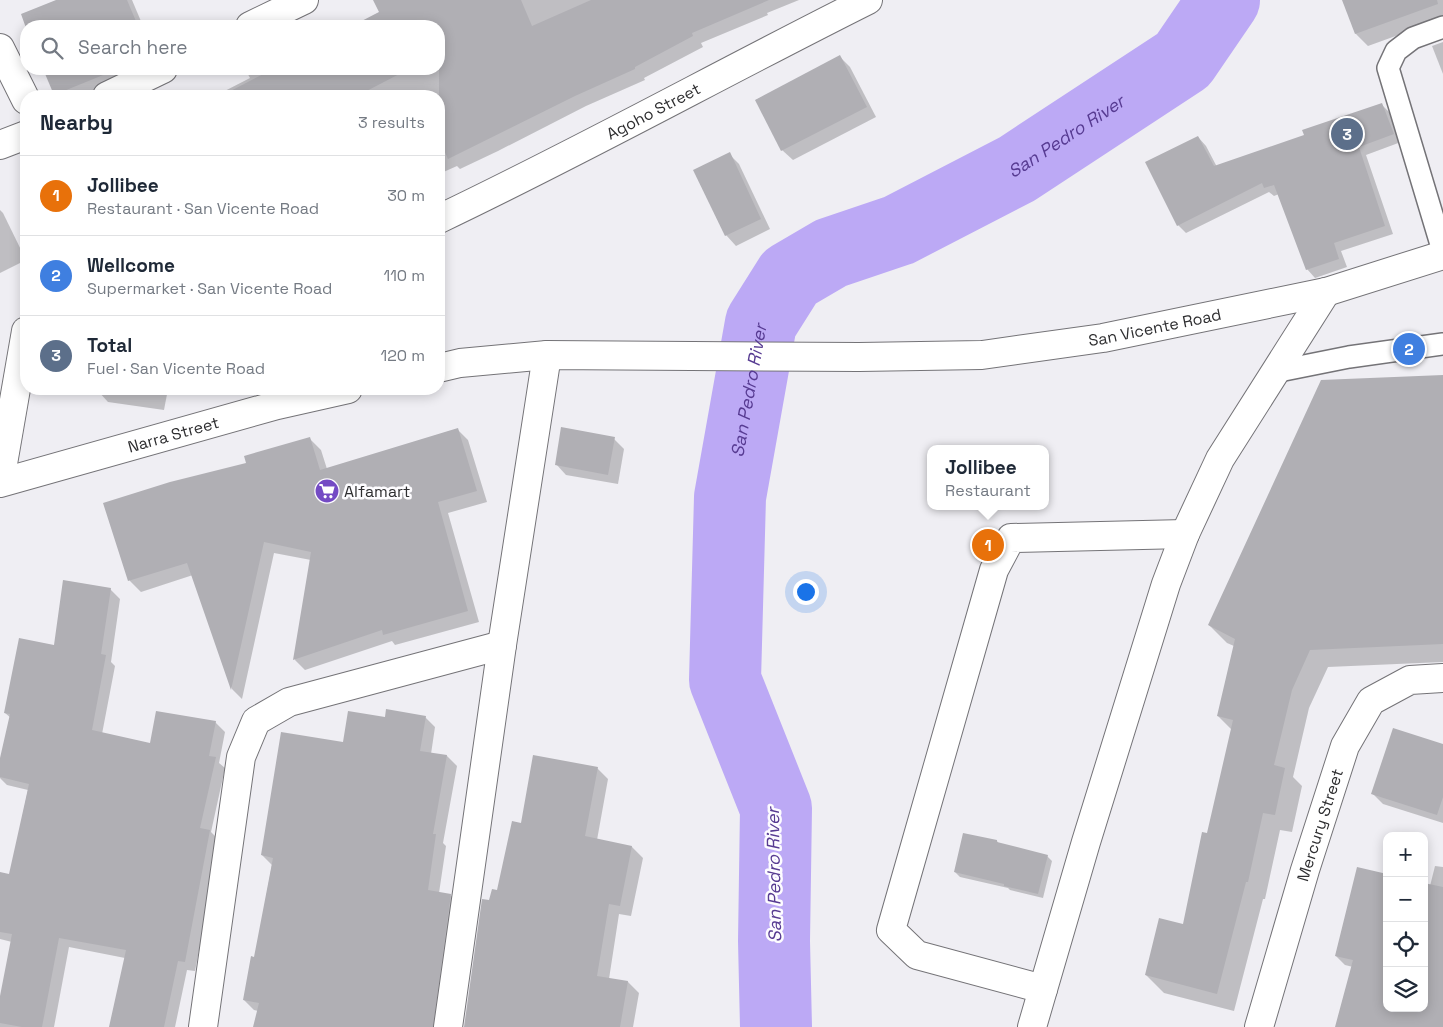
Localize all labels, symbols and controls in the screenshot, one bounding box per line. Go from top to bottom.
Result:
search box [20,20,445,75]
icon: search [38,34,66,62]
text: Search here [78,35,188,60]
street label: Agoho Street [603,78,704,144]
water label: San Pedro River [1004,88,1130,183]
text: Nearby [40,109,113,136]
text: 3 results [358,112,425,133]
pin: 3 [1331,115,1363,153]
text: Jollibee [87,173,159,198]
text: 1 [52,185,60,206]
text: 30 m [387,185,425,206]
text: Restaurant · San Vicente Road [87,198,319,219]
text: Wellcome [87,253,175,278]
text: 2 [51,265,61,286]
text: 110 m [383,265,425,286]
text: Supermarket · San Vicente Road [87,278,332,299]
street label: San Vicente Road [1087,304,1223,351]
water label: San Pedro River [725,320,772,459]
pin: 2 [1393,330,1425,368]
text: Total [87,333,132,358]
text: 3 [51,345,61,366]
text: 120 m [381,345,425,366]
text: Fuel · San Vicente Road [87,358,265,379]
street label: Narra Street [125,412,221,458]
popup [927,445,1049,510]
text: Jollibee [945,455,1017,480]
supermarket icon: Alfamart [314,478,340,504]
text: Restaurant [945,480,1031,501]
place label: Alfamart [344,481,410,502]
pin: 1 [972,526,1004,564]
your location [793,579,819,605]
street label: Mercury Street [1292,766,1348,884]
water label: San Pedro River [761,805,786,942]
map controls [1383,832,1428,1012]
button: + [1383,832,1428,877]
button: − [1383,877,1428,922]
button: locate [1383,922,1428,967]
button: layers [1383,967,1428,1012]

